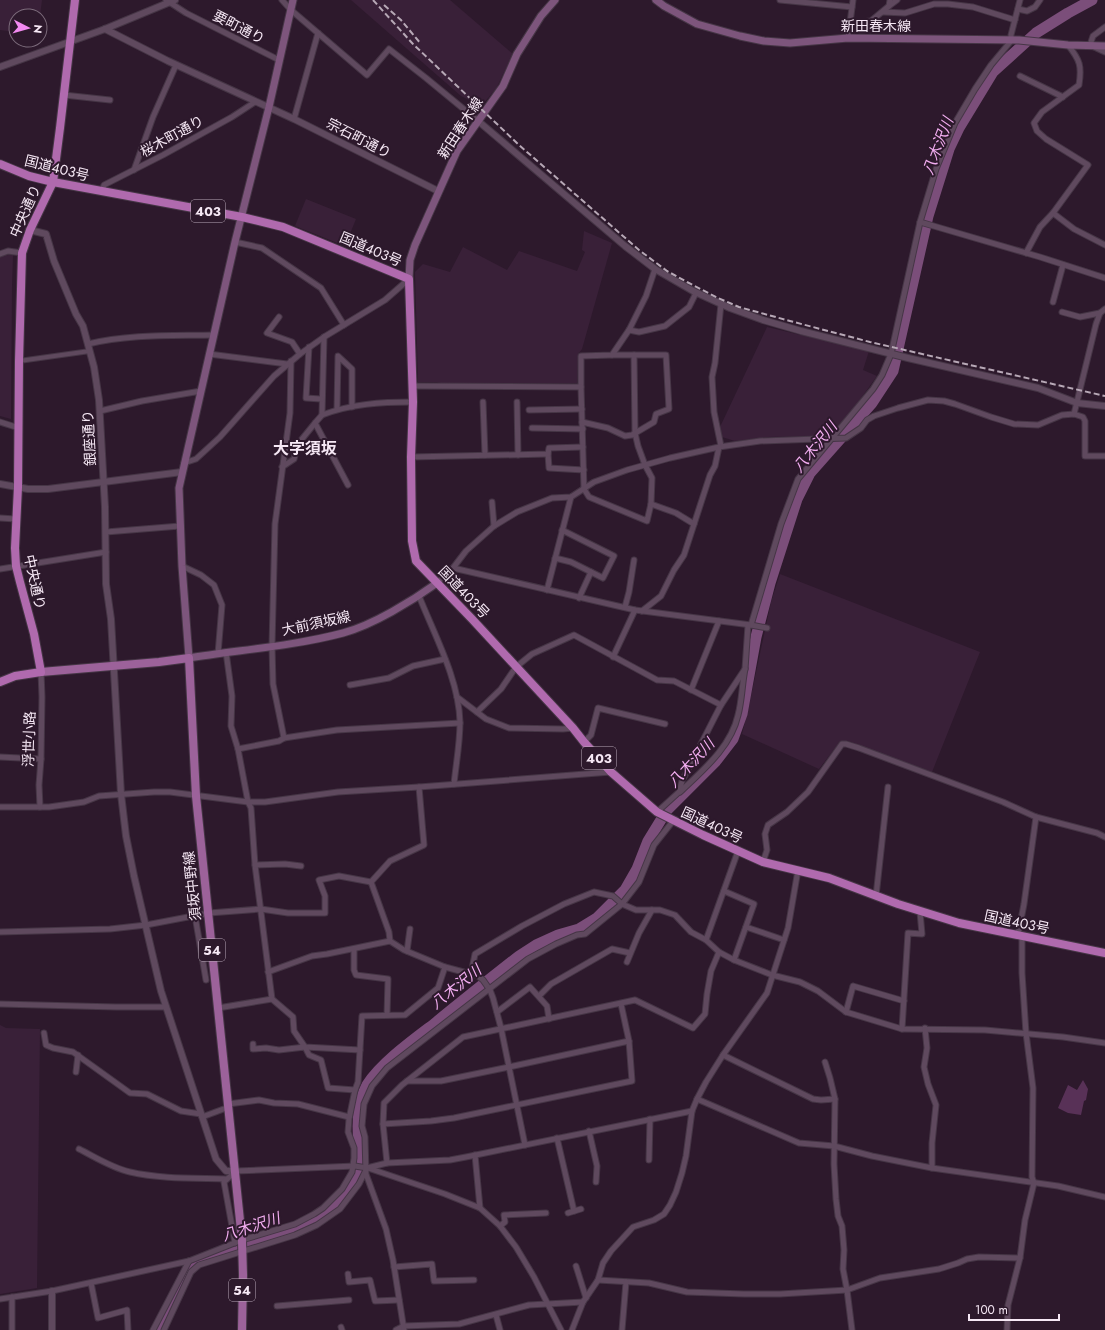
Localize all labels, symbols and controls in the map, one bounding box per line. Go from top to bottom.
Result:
street label: 要町通り [210,5,268,49]
north arrow [8,8,48,48]
street label: 新田春木線 [841,16,911,36]
text: N [30,24,46,34]
street label: 新田春木線 [433,93,487,163]
street label: 桜木町通り [137,110,207,162]
water label: 八木沢川 [917,112,960,178]
street label: 宗石町通り [323,113,395,163]
street label: 国道403号 [22,150,92,186]
street label: 中央通り [4,181,46,241]
road number: 403 [191,200,225,222]
street label: 国道403号 [337,227,405,271]
street label: 銀座通り [78,410,100,466]
water label: 八木沢川 [788,415,844,477]
district label: 大字須坂 [273,437,337,460]
street label: 中央通り [19,553,51,611]
street label: 国道403号 [434,561,494,623]
street label: 大前須坂線 [280,606,352,640]
street label: 浮世小路 [18,711,40,767]
water label: 八木沢川 [662,732,721,792]
road number: 403 [582,747,616,769]
street label: 国道403号 [678,802,746,848]
street label: 須坂中野線 [178,850,206,922]
street label: 国道403号 [983,905,1051,939]
road number: 54 [199,939,225,961]
water label: 八木沢川 [426,958,488,1014]
water label: 八木沢川 [219,1207,285,1247]
road number: 54 [229,1279,255,1301]
scale bar [969,1296,1059,1322]
text: 100 m [975,1301,1008,1319]

